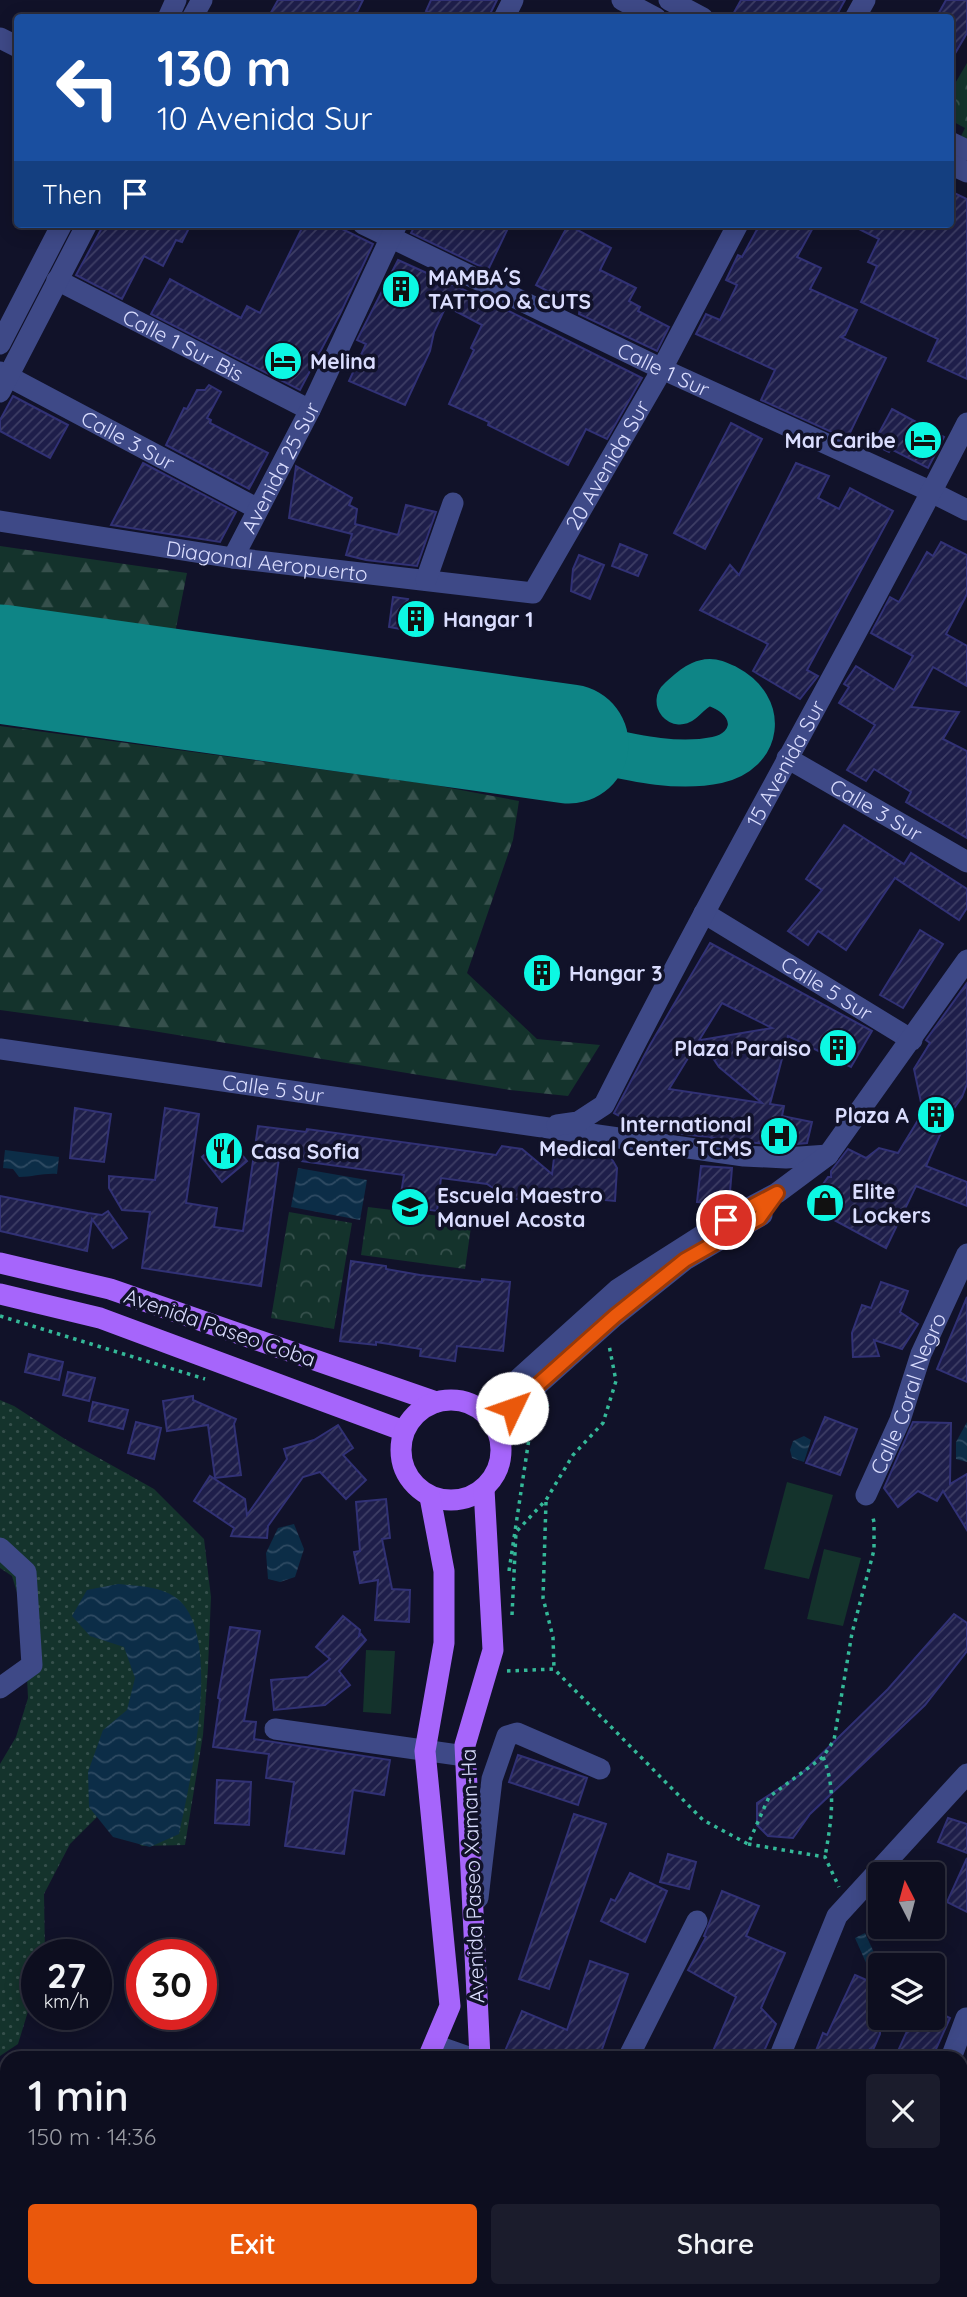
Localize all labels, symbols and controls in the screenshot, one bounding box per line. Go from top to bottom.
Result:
text: 130 m [157,37,291,98]
icon: left [42,42,133,133]
text: 10 Avenida Sur [157,98,373,138]
icon: arrive [116,175,154,213]
text: Then [42,178,102,211]
place label: MAMBA´S TATTOO & CUTS [428,264,591,314]
building icon: MAMBA´S TATTOO & CUTS [380,268,422,310]
street label: Calle 1 Sur Bis [118,303,248,387]
street label: Calle 1 Sur [613,336,714,402]
hotel icon: Melina [262,340,304,382]
place label: Melina [310,348,376,374]
street label: 20 Avenida Sur [559,395,655,534]
street label: Avenida 25 Sur [235,398,325,538]
street label: Calle 3 Sur [77,405,179,475]
hotel icon: Mar Caribe [902,419,944,461]
place label: Mar Caribe [785,427,896,453]
street label: Diagonal Aeropuerto [164,535,369,587]
building icon: Hangar 1 [395,598,437,640]
place label: Hangar 1 [443,606,533,632]
street label: 15 Avenida Sur [740,695,830,831]
street label: Calle 3 Sur [825,773,927,846]
street label: Calle 5 Sur [776,950,877,1026]
building icon: Hangar 3 [521,952,563,994]
place label: Hangar 3 [569,960,663,986]
building icon: Plaza Paraiso [817,1027,859,1069]
place label: Plaza Paraiso [674,1035,811,1061]
street label: Calle 5 Sur [221,1068,326,1108]
building icon: Plaza A [915,1094,957,1136]
place label: Plaza A [835,1102,910,1128]
place label: International Medical Center TCMS [539,1111,752,1161]
hospital icon: International Medical Center TCMS [758,1115,800,1157]
restaurant icon: Casa Sofia [203,1130,245,1172]
place label: Casa Sofia [251,1138,360,1164]
place label: Elite Lockers [852,1178,931,1228]
place label: Escuela Maestro Manuel Acosta [437,1182,603,1232]
shop icon: Elite Lockers [804,1182,846,1224]
school or university icon: Escuela Maestro Manuel Acosta [389,1186,431,1228]
pin [696,1190,756,1250]
icon: arrive [707,1201,745,1239]
street label: Avenida Paseo Coba [121,1282,319,1372]
street label: Calle Coral Negro [864,1308,951,1478]
position arrow [475,1371,549,1445]
street label: Avenida Paseo Xaman-Ha [455,1748,489,2004]
north arrow [868,1862,945,1939]
map controls [868,1862,945,2030]
speed limit sign: 30 [126,1939,217,2030]
text: 27 [47,1953,86,1997]
button: layers [868,1953,945,2030]
text: km/h [44,1990,89,2013]
text: 1 min [28,2069,129,2122]
button: close [866,2074,940,2148]
text: 150 m · 14:36 [28,2122,156,2151]
button: Exit [28,2204,477,2284]
button: Share [491,2204,940,2284]

